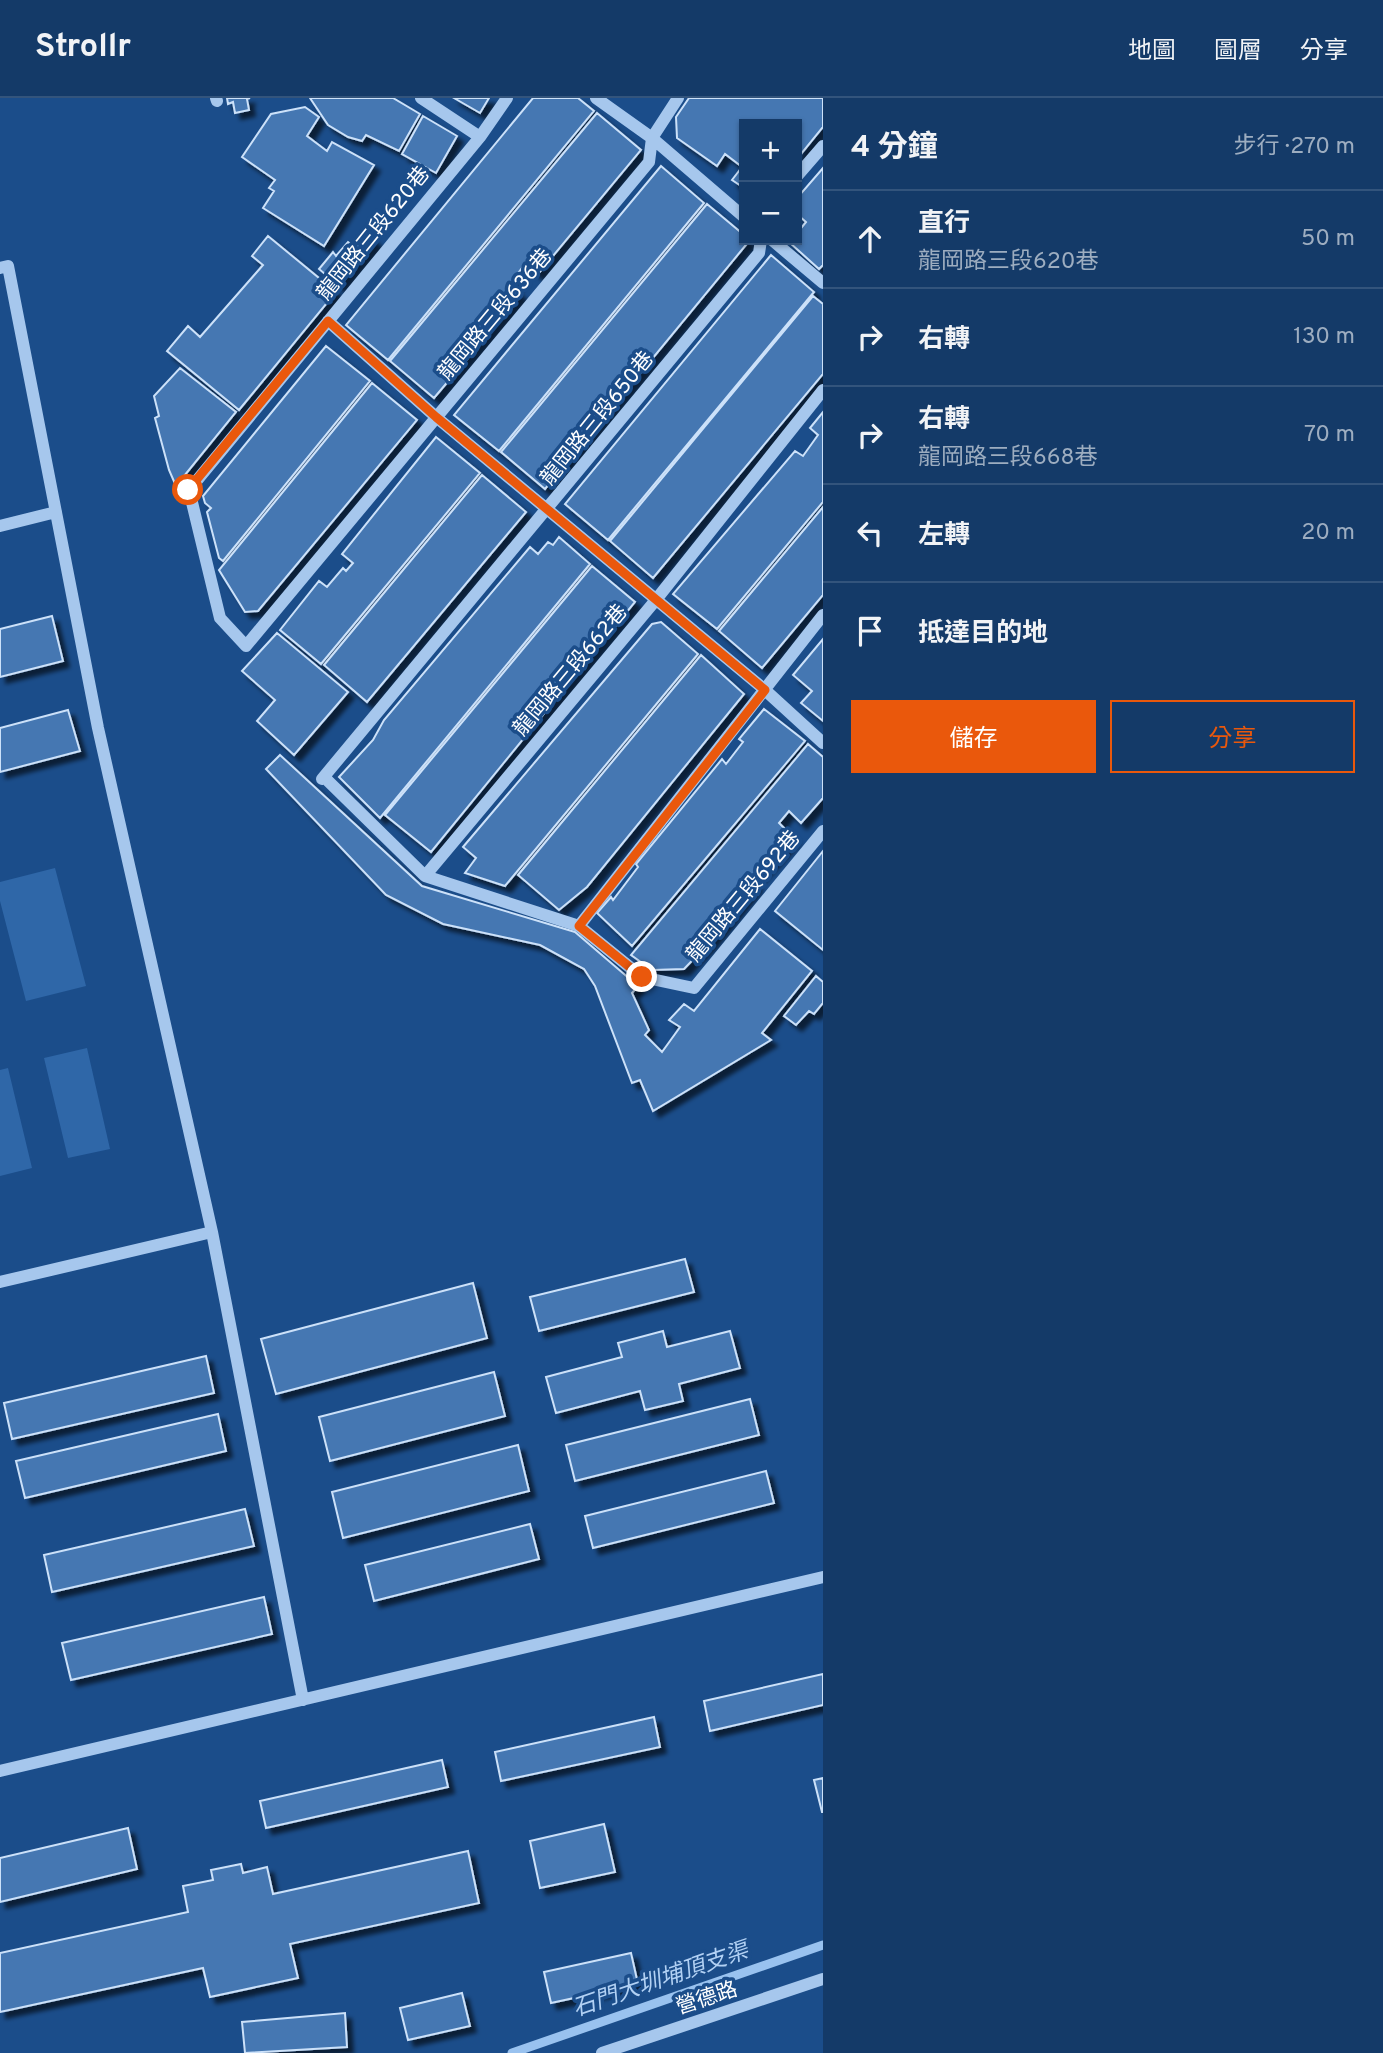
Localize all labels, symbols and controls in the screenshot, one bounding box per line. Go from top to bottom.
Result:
text: Strollr [35,27,131,69]
text: 地圖 [1128,37,1176,67]
text: 圖層 [1214,37,1262,67]
text: 分享 [1300,37,1348,67]
map controls [739,119,802,245]
button: + [739,119,802,182]
text: 4 分鐘 [851,130,938,167]
text: 步行 · 270 m [1233,133,1355,162]
street label: 龍岡路三段620巷 [312,161,436,307]
button: − [739,182,802,245]
text: 直行 [918,208,970,241]
icon: ahead [851,220,889,258]
text: 50 m [1301,225,1355,254]
street label: 龍岡路三段636巷 [433,244,559,386]
text: 龍岡路三段620巷 [918,248,1099,277]
icon: right [851,318,889,356]
text: 130 m [1293,323,1355,352]
text: 右轉 [918,324,970,357]
street label: 龍岡路三段650巷 [536,346,660,492]
text: 右轉 [918,404,970,437]
icon: right [851,416,889,454]
text: 70 m [1304,421,1355,450]
text: 龍岡路三段668巷 [918,444,1098,473]
route start [172,474,203,505]
icon: left [851,514,889,552]
text: 20 m [1301,519,1355,548]
text: 左轉 [918,520,970,553]
street label: 龍岡路三段662巷 [508,600,634,742]
icon: arrive [851,612,889,650]
text: 抵達目的地 [918,618,1048,651]
button: 儲存 [851,700,1096,773]
button: 分享 [1110,700,1355,773]
street label: 龍岡路三段692巷 [681,826,807,968]
route end [626,961,657,992]
water label: 石門大圳埔頂支渠 [569,1936,756,2025]
street label: 營德路 [673,1976,741,2022]

